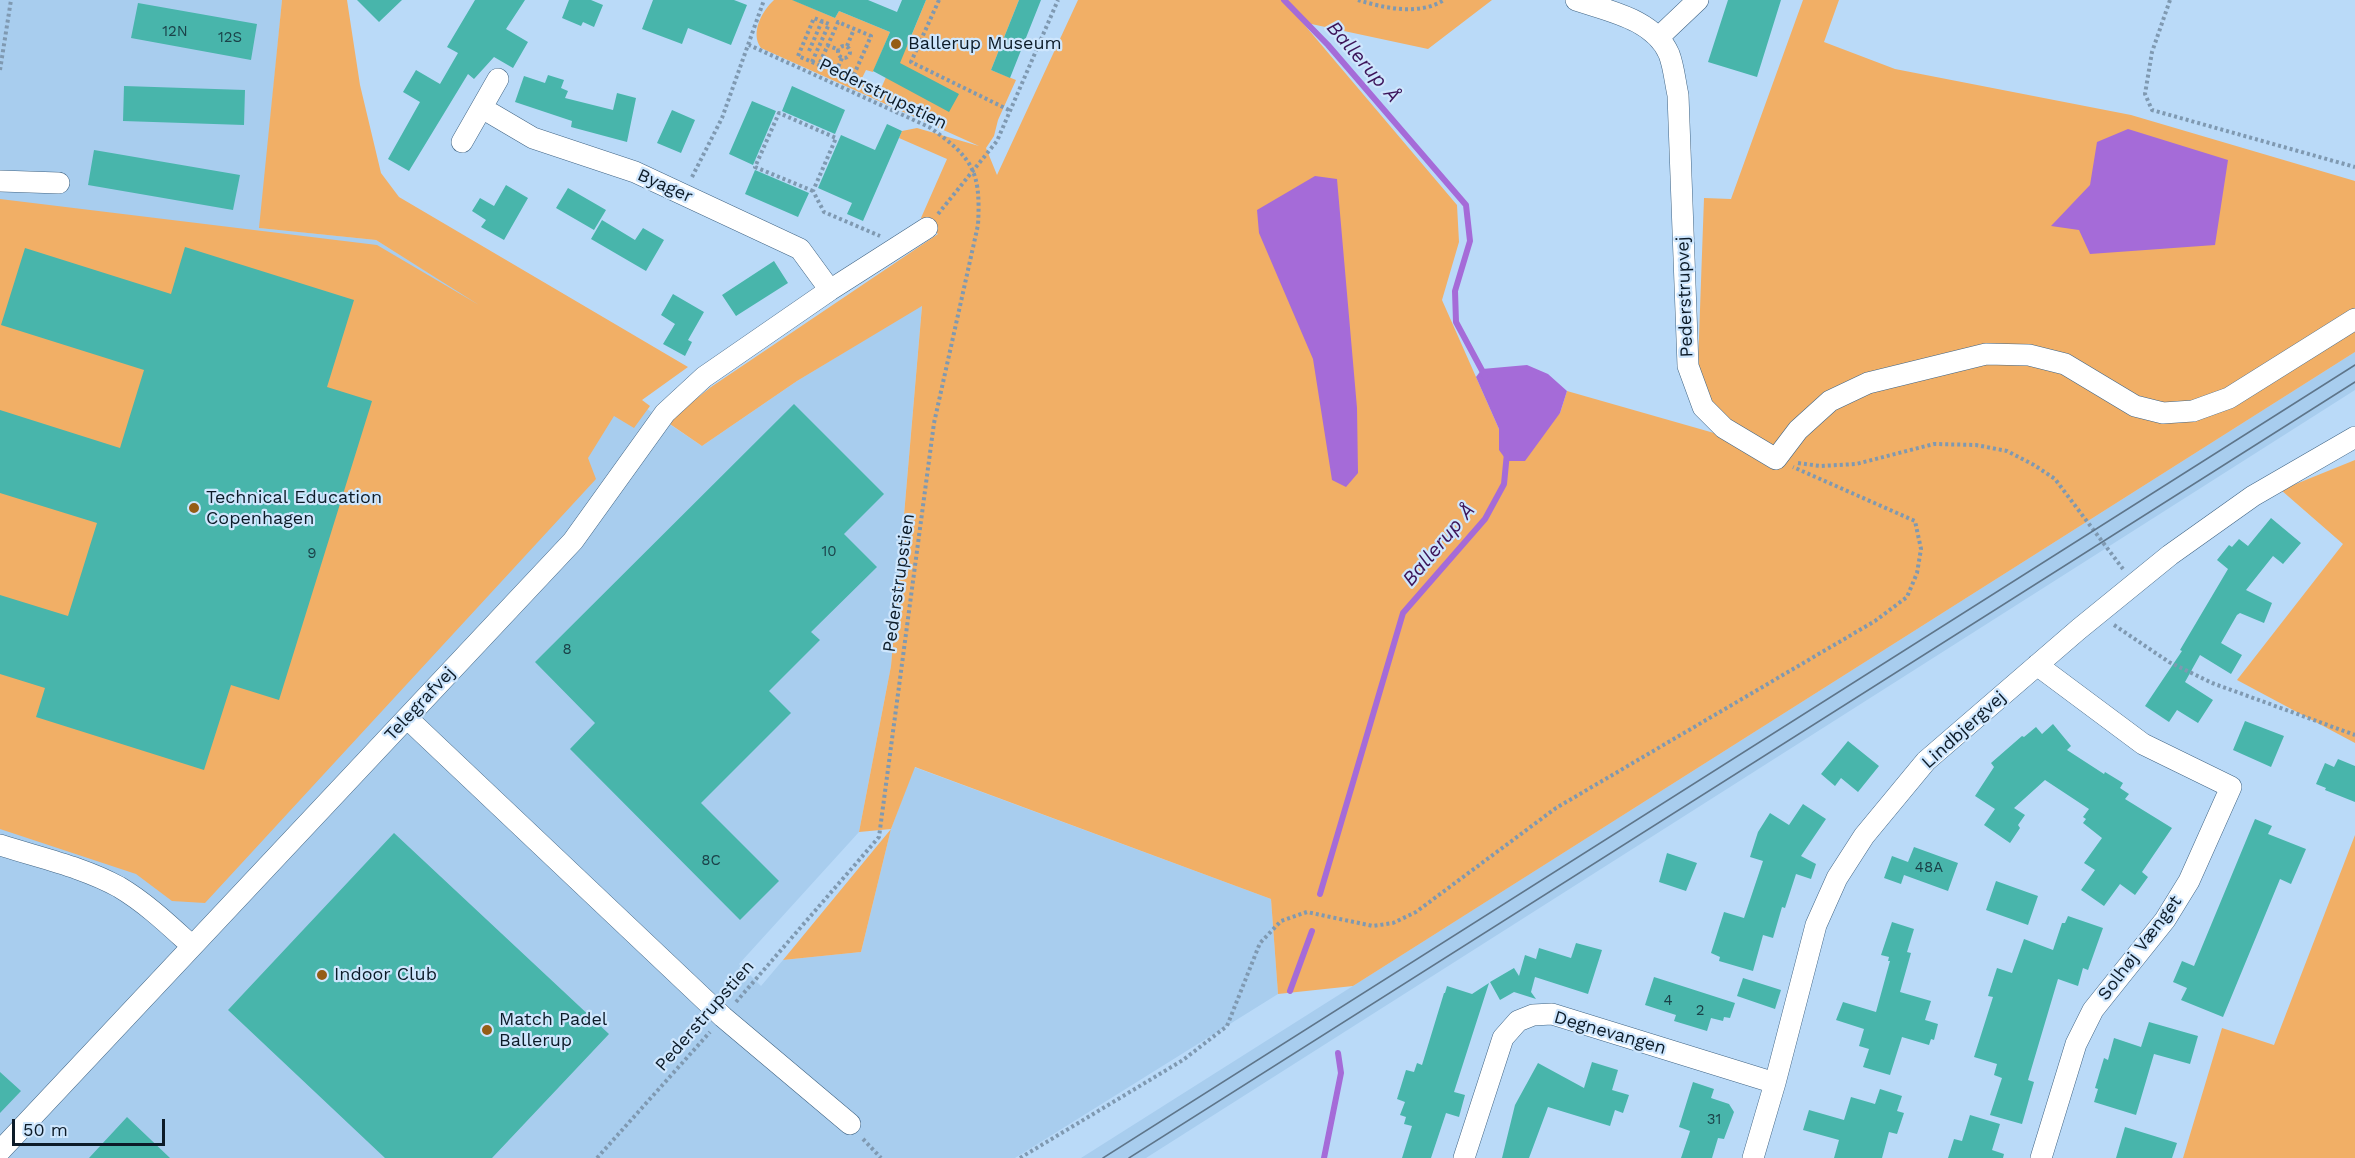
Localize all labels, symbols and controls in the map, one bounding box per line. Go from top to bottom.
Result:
water label: Ballerup Å [1321,16,1405,108]
house number: 12N [162,23,188,41]
house number: 12S [218,29,242,47]
place label: Ballerup Museum [908,33,1062,55]
marker: Ballerup Museum [889,37,903,51]
street label: Pederstrupstien [815,54,951,134]
street label: Byager [634,164,696,208]
street label: Pederstrupvej [1672,236,1698,358]
place label: Technical Education Copenhagen [206,487,382,530]
water label: Ballerup Å [1398,499,1480,591]
marker: Technical Education Copenhagen [187,501,201,515]
street label: Pederstrupstien [879,512,919,654]
house number: 10 [821,543,837,561]
house number: 9 [307,545,317,563]
house number: 8 [562,641,572,659]
street label: Telegrafvej [380,662,460,746]
street label: Lindbjergvej [1918,687,2010,773]
house number: 8C [701,852,721,870]
house number: 48A [1915,859,1943,877]
street label: Solhøj Vænget [2094,891,2186,1005]
street label: Pederstrupstien [651,956,759,1076]
place label: Indoor Club [334,964,437,986]
marker: Indoor Club [315,968,329,982]
house number: 4 [1663,992,1673,1010]
house number: 2 [1696,1002,1704,1020]
street label: Degnevangen [1551,1007,1669,1059]
place label: Match Padel Ballerup [499,1009,607,1052]
marker: Match Padel Ballerup [480,1023,494,1037]
scale bar [15,1107,168,1145]
house number: 31 [1707,1111,1721,1129]
text: 50 m [23,1119,68,1140]

